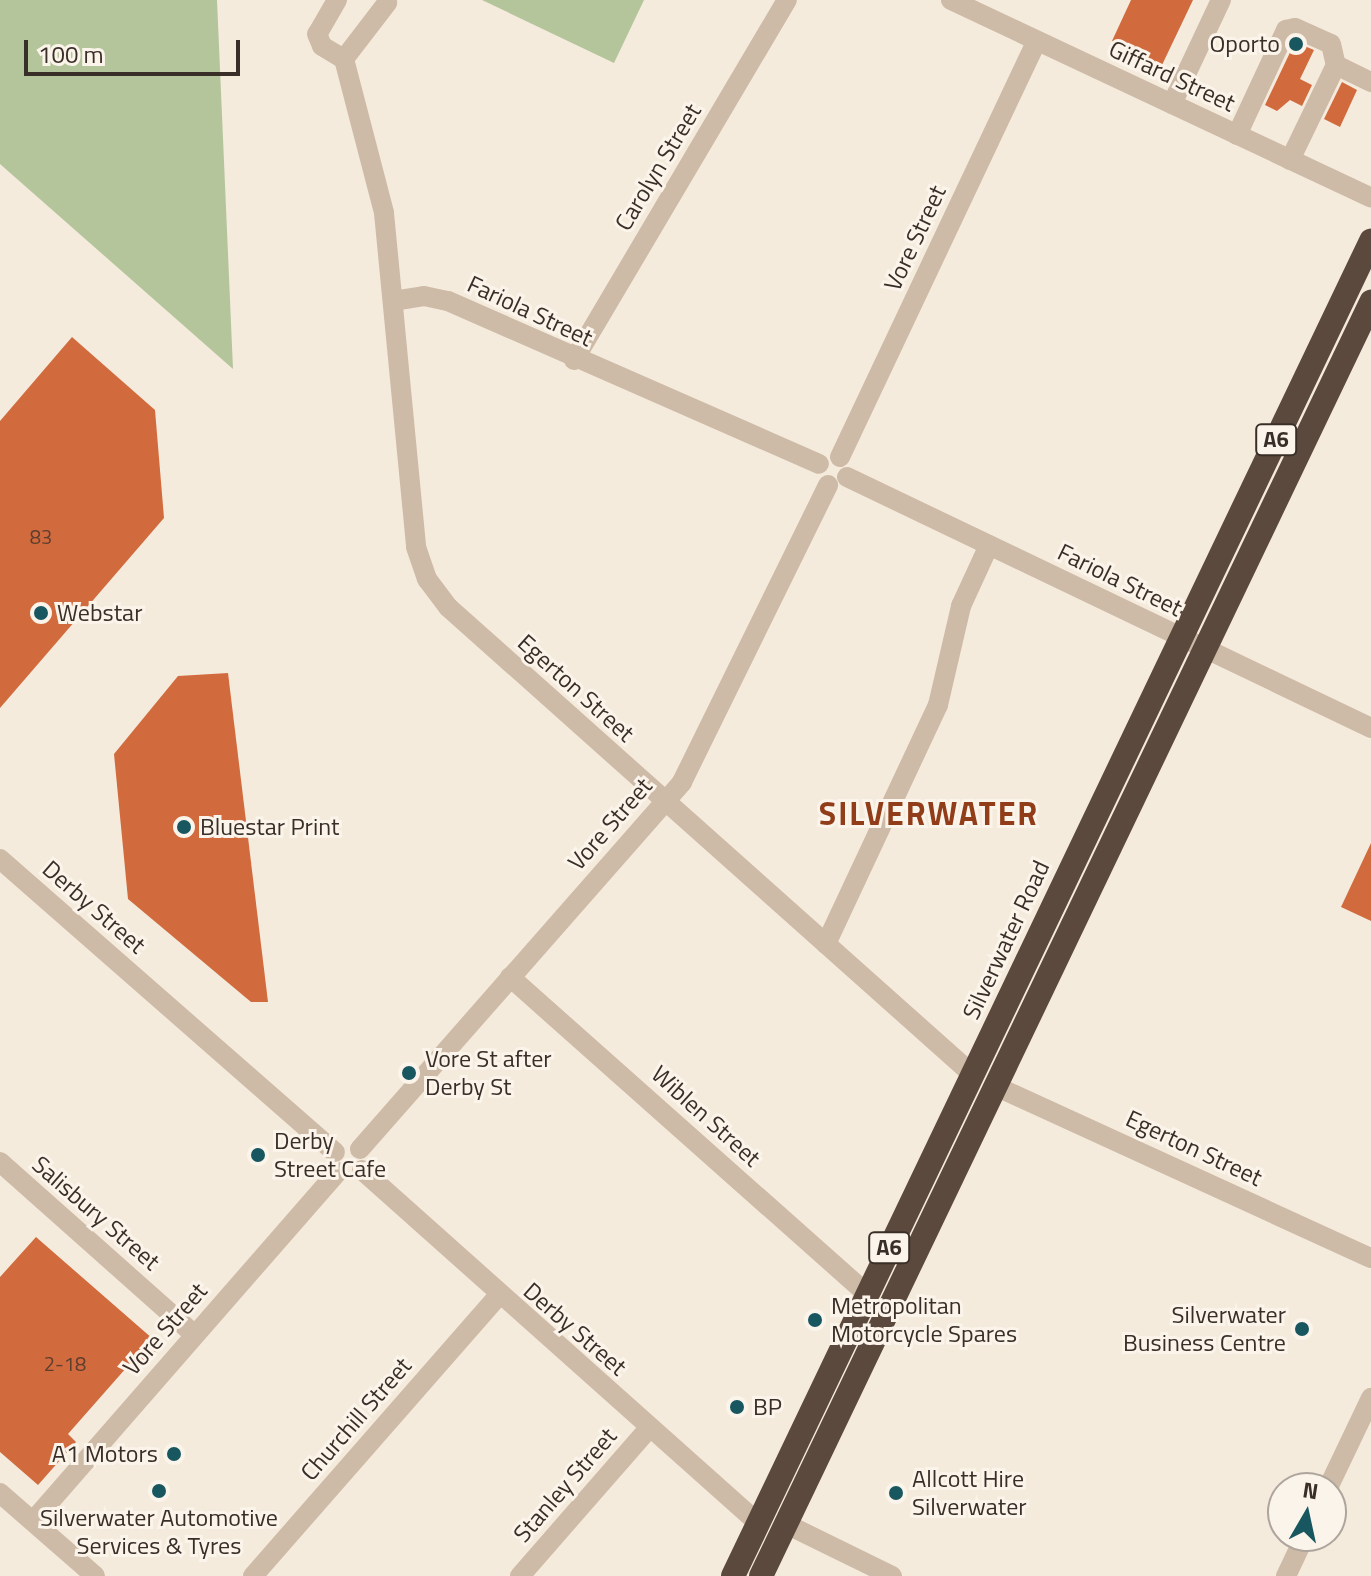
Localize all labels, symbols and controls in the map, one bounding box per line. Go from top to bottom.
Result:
scale bar [28,24,244,74]
place label: Oporto [1209,30,1280,58]
street label: Giffard Street [1104,34,1240,118]
marker: Oporto [1287,35,1305,53]
text: 100 m [38,36,104,72]
street label: Carolyn Street [609,98,707,236]
street label: Vore Street [878,181,952,295]
street label: Fariola Street [463,269,597,353]
road number: A6 [1254,422,1298,458]
house number: 83 [30,524,52,548]
street label: Fariola Street [1053,538,1187,622]
place label: Webstar [57,599,142,627]
marker: Webstar [32,604,50,622]
street label: Egerton Street [512,628,640,748]
street label: Vore Street [562,772,658,876]
district label: SILVERWATER [819,794,1039,832]
place label: Bluestar Print [200,813,339,841]
marker: Bluestar Print [175,818,193,836]
street label: Derby Street [37,854,151,960]
street label: Silverwater Road [957,856,1055,1024]
place label: Vore St after Derby St [425,1045,552,1101]
street label: Wiblen Street [646,1060,766,1172]
marker: Vore St after Derby St [400,1064,418,1082]
street label: Egerton Street [1121,1104,1267,1192]
place label: Derby Street Cafe [274,1127,386,1183]
marker: Derby Street Cafe [249,1146,267,1164]
street label: Salisbury Street [26,1150,166,1276]
road number: A6 [867,1230,911,1266]
street label: Derby Street [518,1276,632,1382]
street label: Vore Street [117,1277,213,1381]
place label: Metropolitan Motorcycle Spares [831,1292,1017,1348]
place label: Silverwater Business Centre [1123,1301,1286,1357]
marker: Metropolitan Motorcycle Spares [806,1311,824,1329]
marker: Silverwater Business Centre [1293,1320,1311,1338]
house number: 2-18 [44,1351,86,1375]
street label: Churchill Street [295,1352,417,1486]
place label: BP [753,1393,782,1421]
marker: BP [728,1398,746,1416]
street label: Stanley Street [507,1422,623,1548]
place label: A1 Motors [52,1440,158,1468]
marker: A1 Motors [165,1445,183,1463]
place label: Allcott Hire Silverwater [912,1465,1027,1521]
north arrow [1267,1472,1347,1552]
text: N [1300,1472,1321,1508]
marker: Silverwater Automotive Services & Tyres [150,1482,168,1500]
marker: Allcott Hire Silverwater [887,1484,905,1502]
place label: Silverwater Automotive Services & Tyres [40,1504,278,1560]

